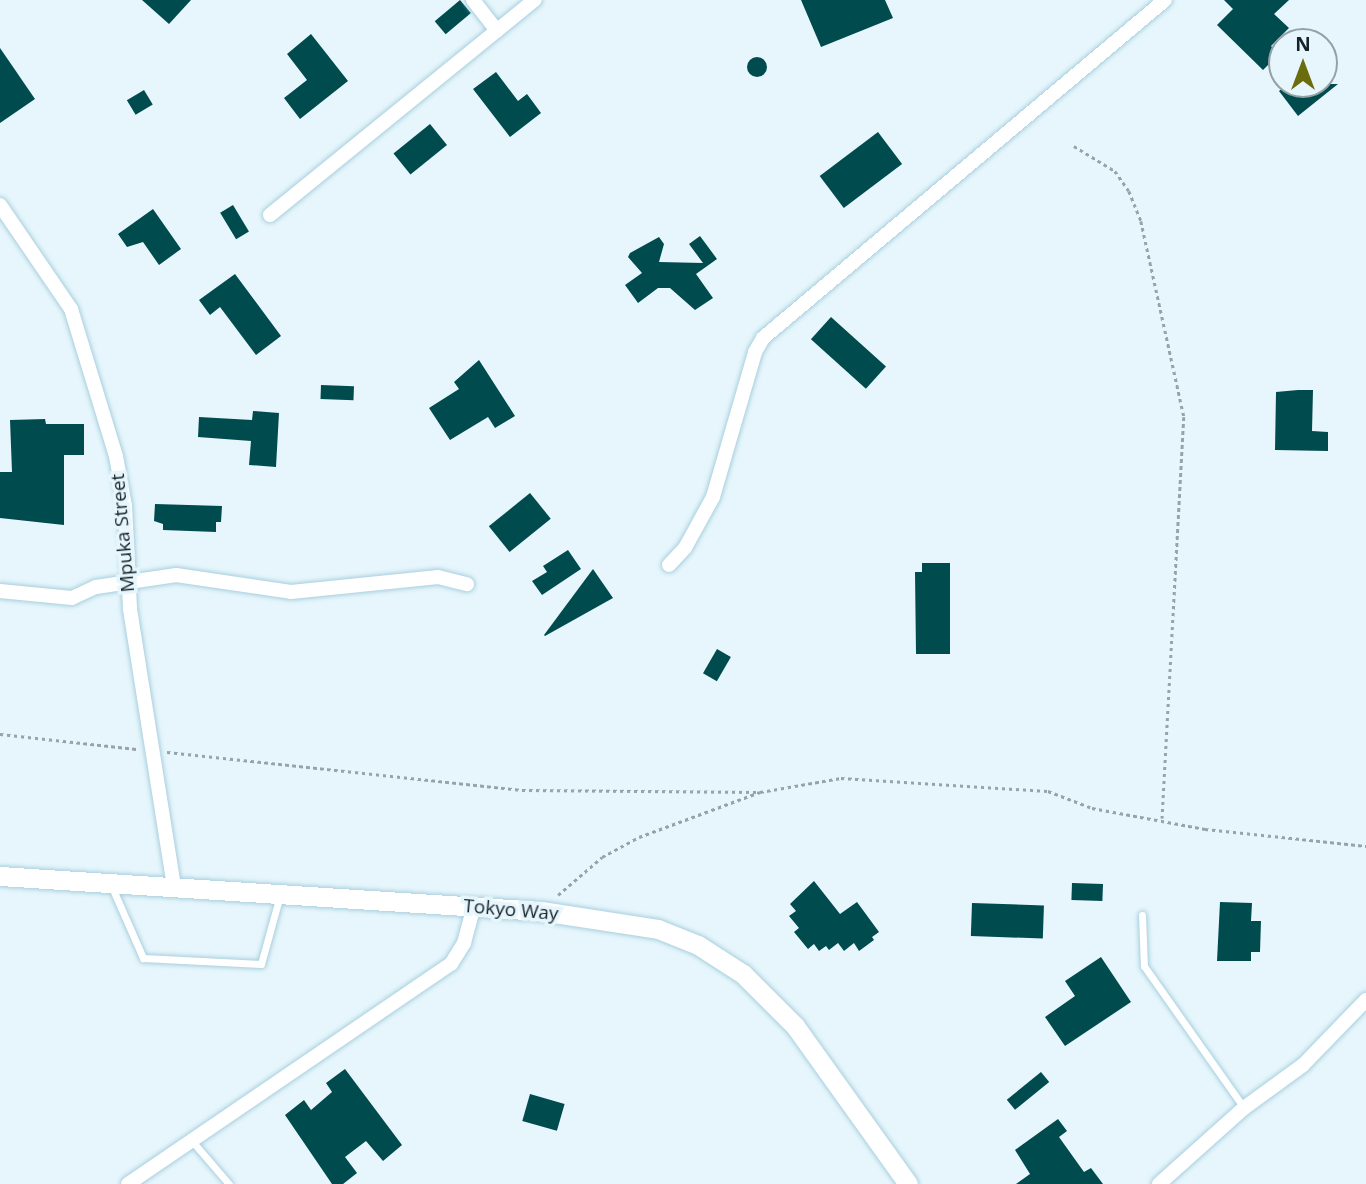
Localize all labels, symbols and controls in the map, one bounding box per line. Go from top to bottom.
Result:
north arrow [1268,28,1338,98]
text: N [1295,31,1311,57]
street label: Mpuka Street [106,473,140,593]
street label: Tokyo Way [462,894,560,926]

